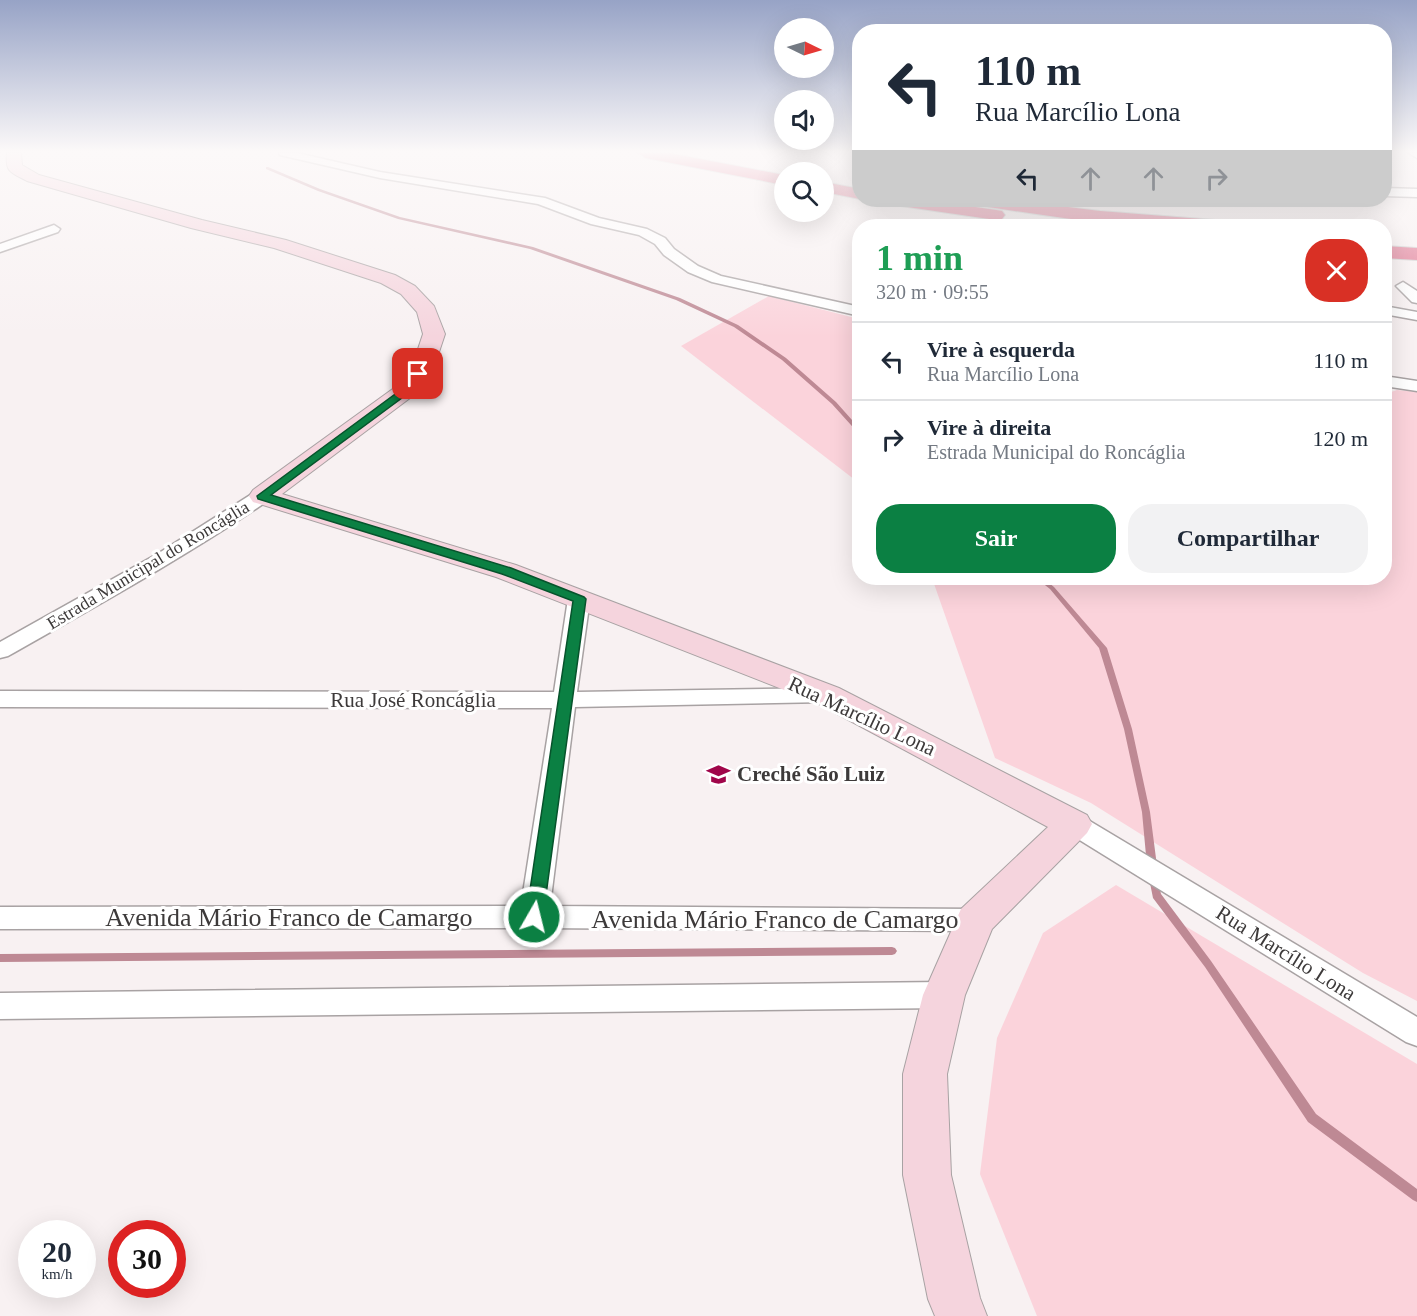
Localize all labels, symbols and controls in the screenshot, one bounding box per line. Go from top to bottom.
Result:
north arrow [774,18,834,78]
map controls [774,18,834,222]
icon: left [876,48,954,126]
text: 110 m [975,48,1081,94]
button: sound [774,90,834,150]
text: Rua Marcílio Lona [975,97,1180,127]
button: search [774,162,834,222]
icon: left [1011,162,1044,195]
icon: ahead [1074,162,1107,195]
icon: ahead [1137,162,1170,195]
icon: right [1200,162,1233,195]
text: 1 min [876,238,963,278]
button: close [1305,239,1368,302]
text: 320 m · 09:55 [876,281,989,303]
text: Vire à esquerda [927,337,1075,362]
icon: left [876,345,909,378]
pin [392,348,443,399]
text: 110 m [1313,348,1368,373]
icon: arrive [401,357,434,390]
text: Rua Marcílio Lona [927,363,1079,385]
text: Vire à direita [927,415,1051,440]
icon: right [876,423,909,456]
text: 120 m [1312,426,1368,451]
text: Estrada Municipal do Roncáglia [927,441,1185,463]
street label: Estrada Municipal do Roncáglia [43,497,253,633]
button: Sair [876,504,1116,573]
button: Compartilhar [1128,504,1368,573]
street label: Rua Marcílio Lona [785,671,940,761]
street label: Rua José Roncáglia [330,688,496,712]
school or university icon: Creché São Luiz [706,761,732,787]
place label: Creché São Luiz [737,762,885,786]
position arrow [502,885,566,949]
street label: Rua Marcílio Lona [1212,900,1361,1006]
street label: Avenida Mário Franco de Camargo [105,903,473,932]
street label: Avenida Mário Franco de Camargo [591,905,959,934]
speed limit sign: 30 [108,1220,186,1298]
text: 20 [42,1235,72,1268]
text: km/h [42,1266,72,1282]

